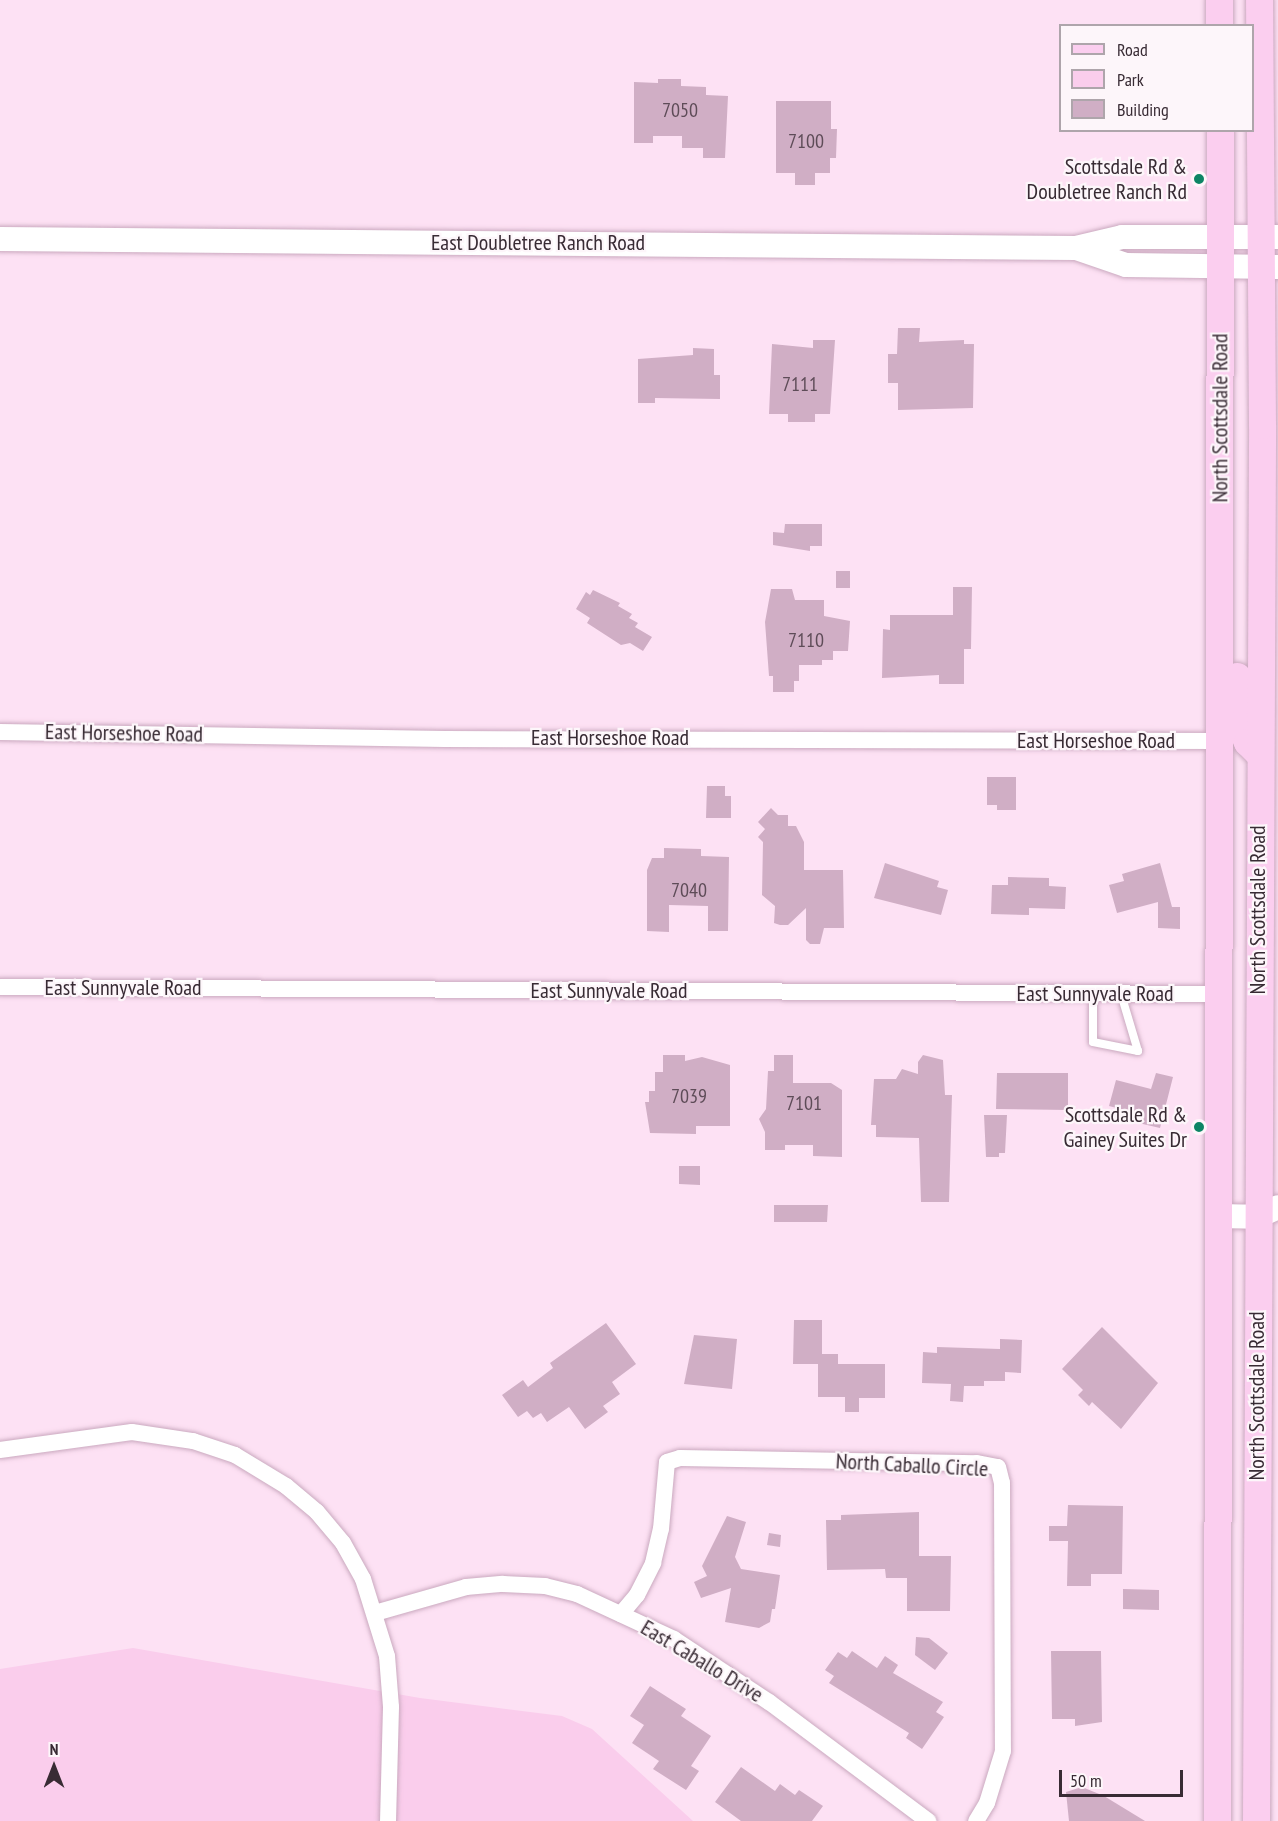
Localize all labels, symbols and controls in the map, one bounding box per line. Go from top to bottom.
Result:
legend [1059,24,1254,132]
text: Road [1117,38,1148,61]
text: Park [1117,68,1144,91]
house number: 7050 [662,98,698,122]
text: Building [1117,98,1169,121]
house number: 7100 [788,129,824,153]
place label: Scottsdale Rd & Doubletree Ranch Rd [1027,153,1187,204]
marker: Scottsdale Rd & Doubletree Ranch Rd [1192,172,1206,186]
street label: East Doubletree Ranch Road [431,230,645,256]
street label: North Scottsdale Road [1207,334,1233,502]
house number: 7111 [782,372,818,396]
house number: 7110 [788,628,824,652]
street label: East Horseshoe Road [45,718,203,748]
street label: East Horseshoe Road [531,725,689,751]
street label: East Horseshoe Road [1017,728,1175,754]
street label: North Scottsdale Road [1245,826,1271,994]
house number: 7040 [671,878,707,902]
street label: East Sunnyvale Road [45,975,201,1001]
street label: East Sunnyvale Road [531,978,687,1004]
street label: East Sunnyvale Road [1017,981,1173,1007]
house number: 7039 [671,1084,707,1108]
house number: 7101 [786,1091,822,1115]
place label: Scottsdale Rd & Gainey Suites Dr [1063,1101,1187,1152]
marker: Scottsdale Rd & Gainey Suites Dr [1192,1120,1206,1134]
street label: North Scottsdale Road [1244,1312,1270,1480]
street label: North Caballo Circle [835,1448,989,1482]
street label: East Caballo Drive [636,1614,768,1708]
north arrow [24,1737,84,1797]
text: N [50,1739,58,1759]
scale bar [1062,1758,1186,1796]
text: 50 m [1070,1769,1102,1792]

